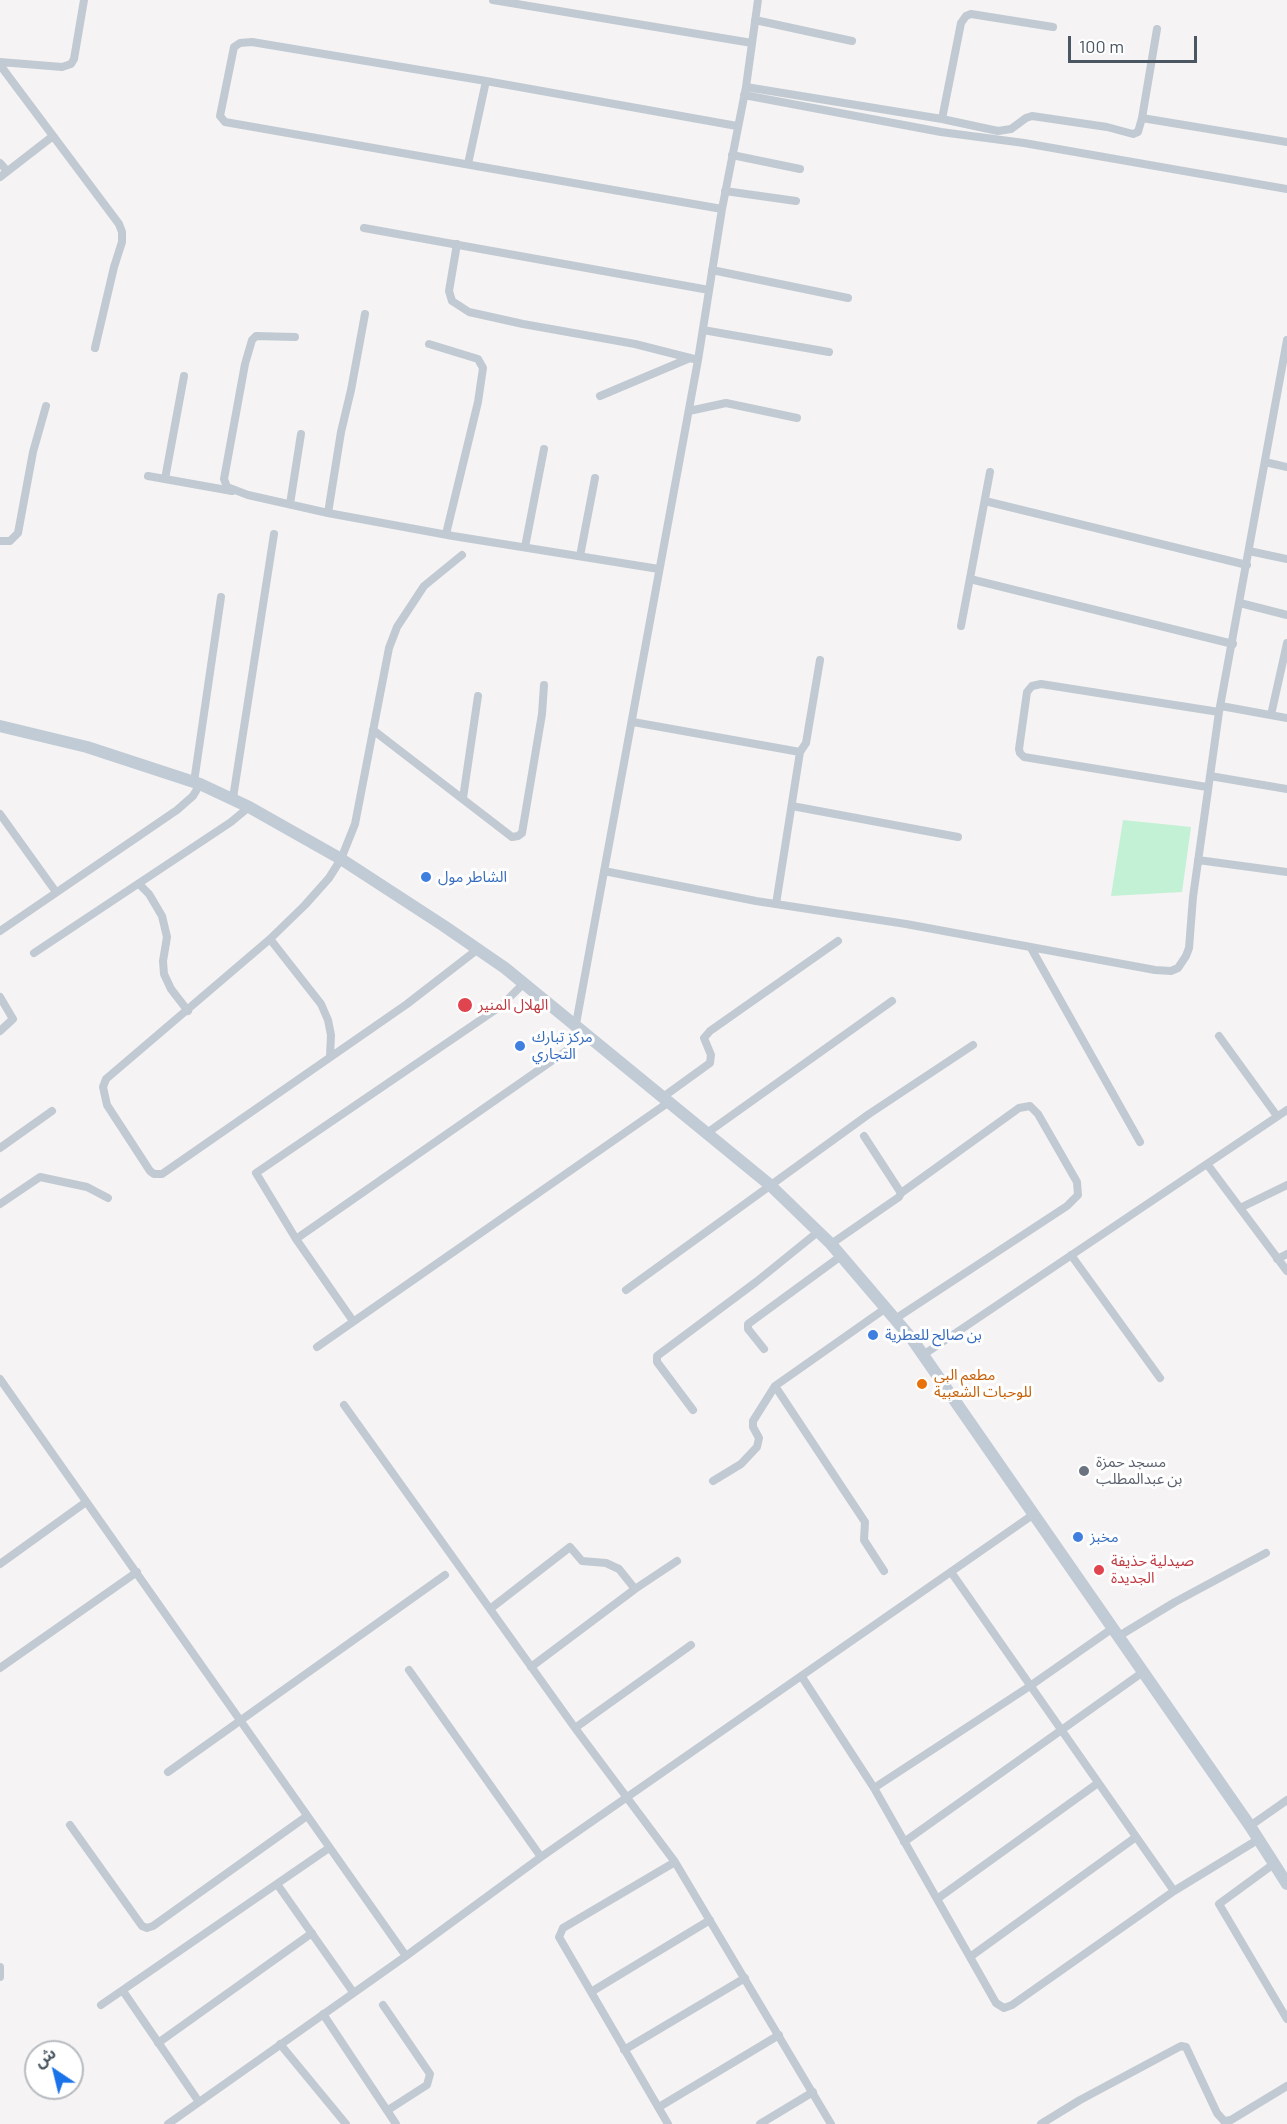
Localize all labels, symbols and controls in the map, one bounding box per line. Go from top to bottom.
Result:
scale bar [1071,24,1200,62]
text: 100 m [1079,35,1124,57]
place label: الشاطر مول [438,868,507,886]
marker: الشاطر مول [419,870,433,884]
marker: الهلال المنير [456,996,474,1014]
place label: الهلال المنير [478,996,548,1014]
place label: مركز تبارك التجاري [532,1028,593,1063]
marker: مركز تبارك التجاري [513,1039,527,1053]
place label: بن صالح للعطرية [885,1326,982,1344]
marker: بن صالح للعطرية [866,1328,880,1342]
place label: مطعم البي للوحبات الشعبية [934,1366,1032,1401]
marker: مطعم البي للوحبات الشعبية [915,1377,929,1391]
place label: مسجد حمزة بن عبدالمطلب [1096,1453,1182,1488]
marker: مسجد حمزة بن عبدالمطلب [1077,1464,1091,1478]
place label: مخبز [1090,1528,1119,1546]
marker: مخبز [1071,1530,1085,1544]
place label: صيدلية حذيفة الجديدة [1111,1552,1194,1587]
marker: صيدلية حذيفة الجديدة [1092,1563,1106,1577]
north arrow [24,2040,84,2100]
text: ش [30,2042,59,2071]

